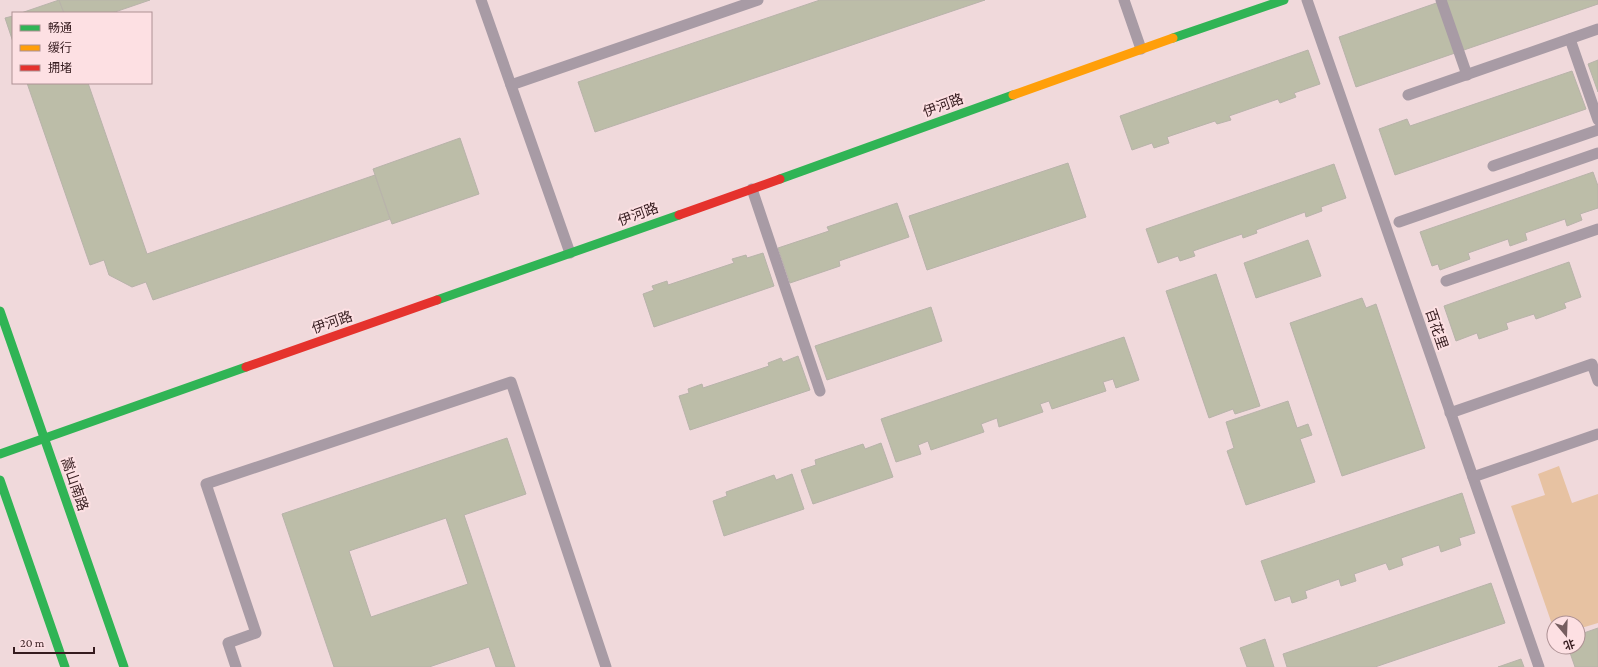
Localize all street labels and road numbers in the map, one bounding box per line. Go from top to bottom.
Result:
street label: 伊河路 [921,90,965,120]
street label: 伊河路 [616,199,660,229]
street label: 百花里 [1423,307,1451,351]
street label: 伊河路 [310,308,354,336]
street label: 嵩山南路 [58,455,92,513]

